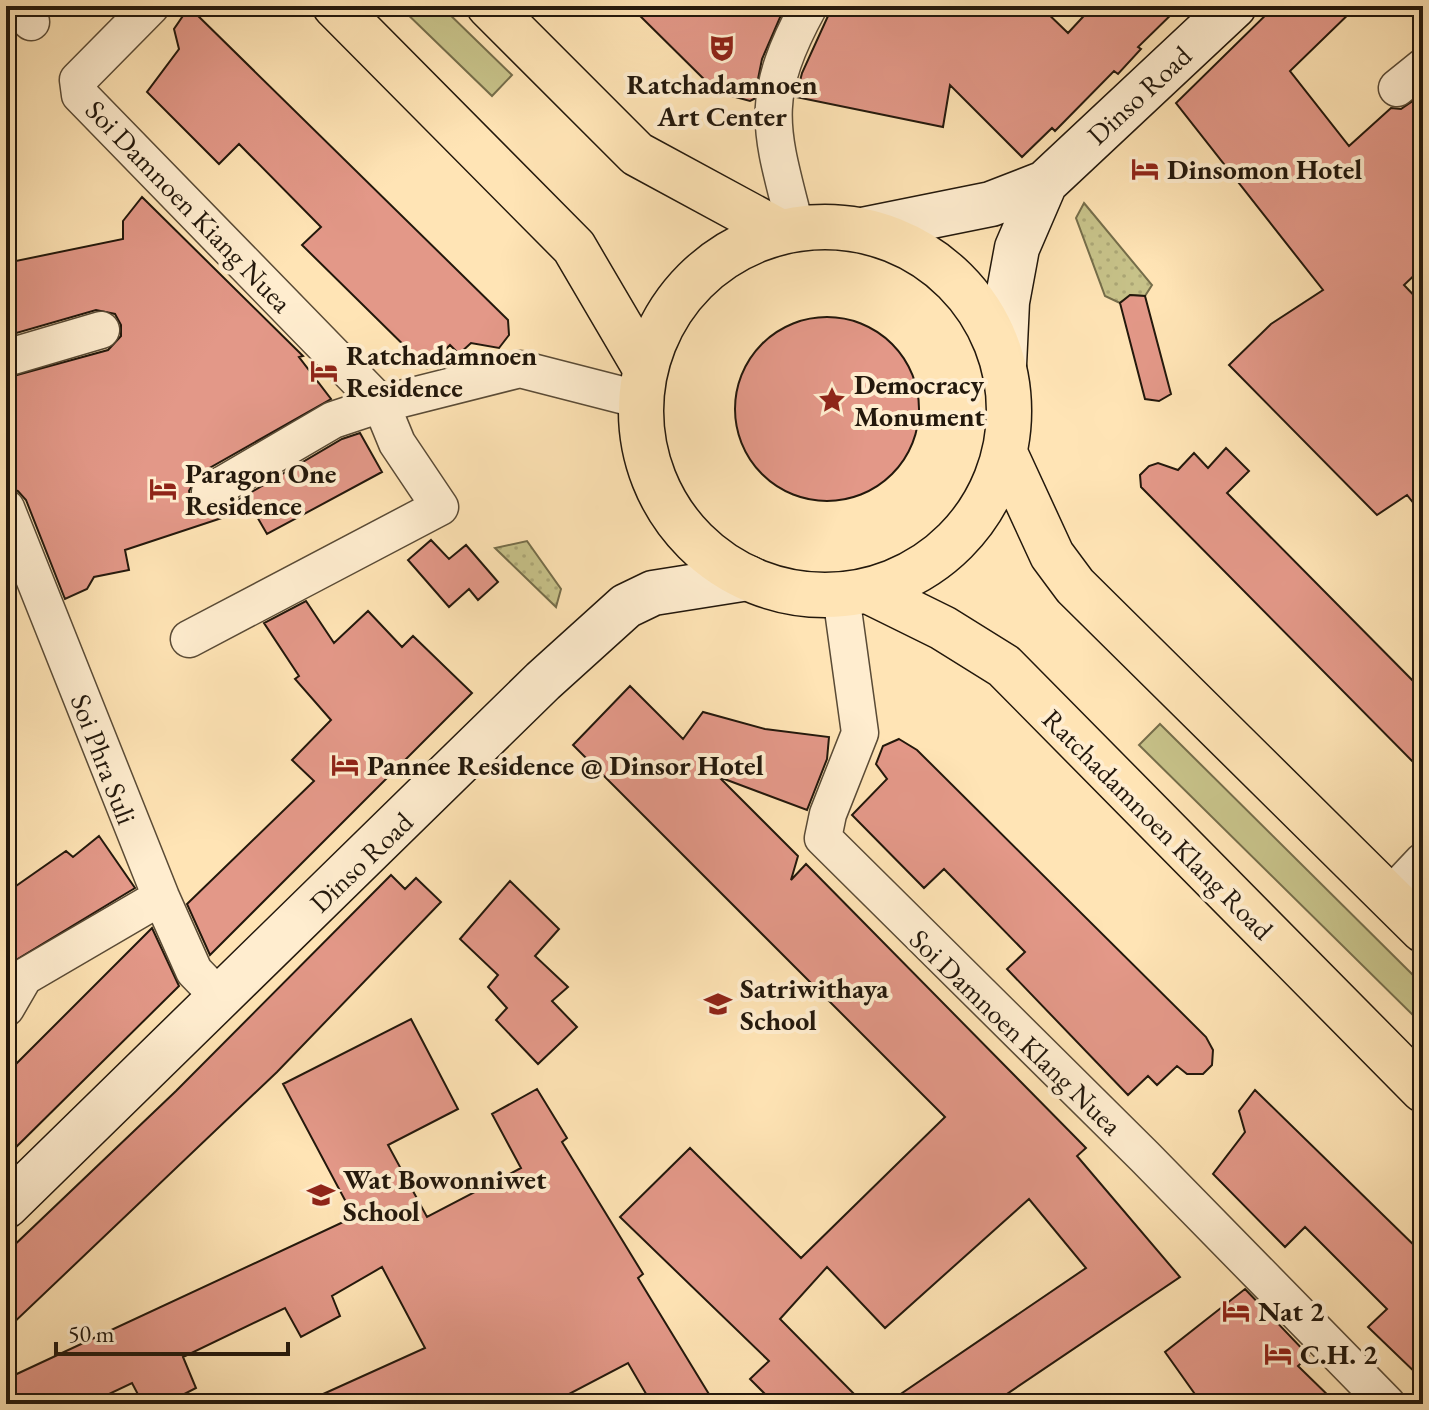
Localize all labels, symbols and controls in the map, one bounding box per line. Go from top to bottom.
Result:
theatre icon: Ratchadamnoen Art Center [707,33,737,63]
street label: Dinso Road [1079,37,1199,152]
place label: Ratchadamnoen Art Center [626,66,818,134]
street label: Soi Damnoen Kiang Nuea [78,92,300,321]
place label: Dinsomon Hotel [1167,151,1362,187]
hotel icon: Dinsomon Hotel [1130,154,1160,184]
place label: Ratchadamnoen Residence [346,337,537,405]
hotel icon: Ratchadamnoen Residence [309,356,339,386]
place label: Democracy Monument [854,366,985,434]
place icon: Democracy Monument [817,385,847,415]
place label: Paragon One Residence [185,455,337,523]
hotel icon: Paragon One Residence [148,474,178,504]
street label: Soi Phra Suli [63,689,145,829]
street label: Ratchadamnoen Klang Road [1035,701,1282,948]
place label: Pannee Residence @ Dinsor Hotel [367,747,764,783]
hotel icon: Pannee Residence @ Dinsor Hotel [330,750,360,780]
street label: Dinso Road [302,803,421,920]
street label: Soi Damnoen Klang Nuea [902,921,1130,1143]
place label: Satriwithaya School [740,970,889,1038]
school or university icon: Satriwithaya School [703,989,733,1019]
place label: Wat Bowonniwet School [343,1161,547,1229]
school or university icon: Wat Bowonniwet School [306,1180,336,1210]
place label: Nat 2 [1258,1293,1325,1329]
hotel icon: Nat 2 [1221,1296,1251,1326]
scale bar [56,1306,288,1356]
text: 50 m [68,1318,115,1349]
place label: C.H. 2 [1300,1336,1378,1372]
hotel icon: C.H. 2 [1263,1339,1293,1369]

